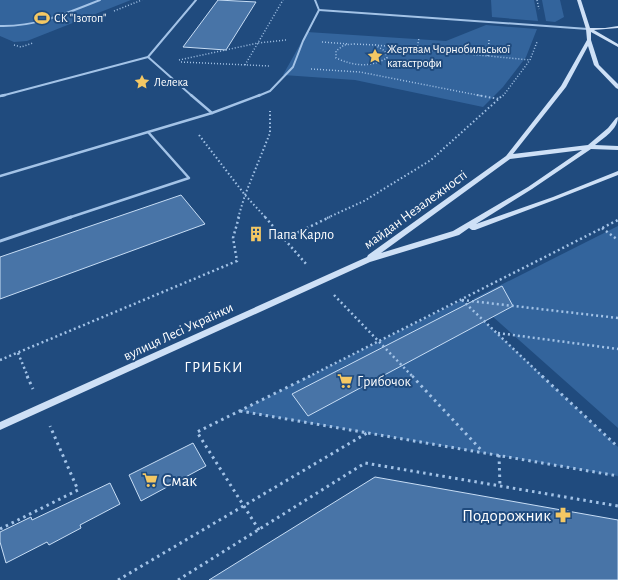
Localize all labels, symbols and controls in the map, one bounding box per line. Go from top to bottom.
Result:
sports icon: СК "Ізотоп" [33,9,51,27]
place label: СК "Ізотоп" [54,12,106,24]
place label: Жертвам Чорнобильської катастрофи [387,43,510,69]
place icon: Жертвам Чорнобильської катастрофи [366,47,384,65]
place icon: Лелека [133,73,151,91]
place label: Лелека [154,76,189,88]
street label: майдан Незалежності [361,168,470,252]
building icon: Папа Карло [247,225,265,243]
place label: Папа Карло [268,228,334,242]
street label: вулиця Лесі Українки [121,300,235,363]
district label: ГРИБКИ [184,360,244,375]
supermarket icon: Грибочок [336,372,354,390]
place label: Грибочок [357,375,411,389]
supermarket icon: Смак [141,471,159,489]
place label: Смак [162,472,197,489]
pharmacy icon: Подорожник [554,506,572,524]
place label: Подорожник [462,507,551,524]

